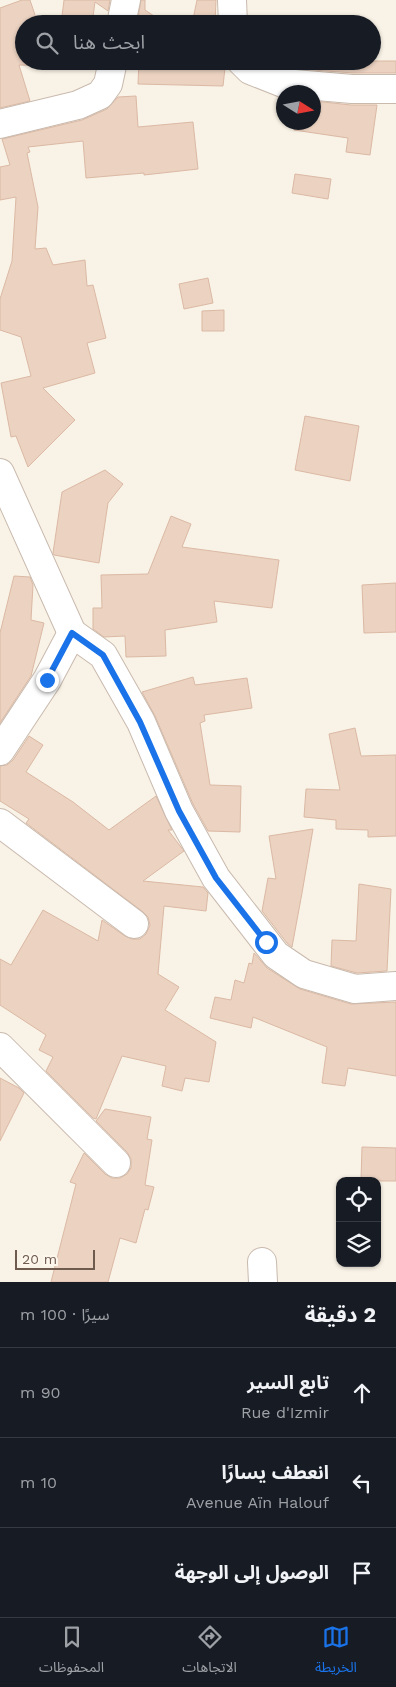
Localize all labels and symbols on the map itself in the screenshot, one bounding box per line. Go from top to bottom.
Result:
north arrow [276,85,321,130]
route end [36,669,59,692]
route start [255,931,278,954]
scale bar [15,1247,95,1270]

